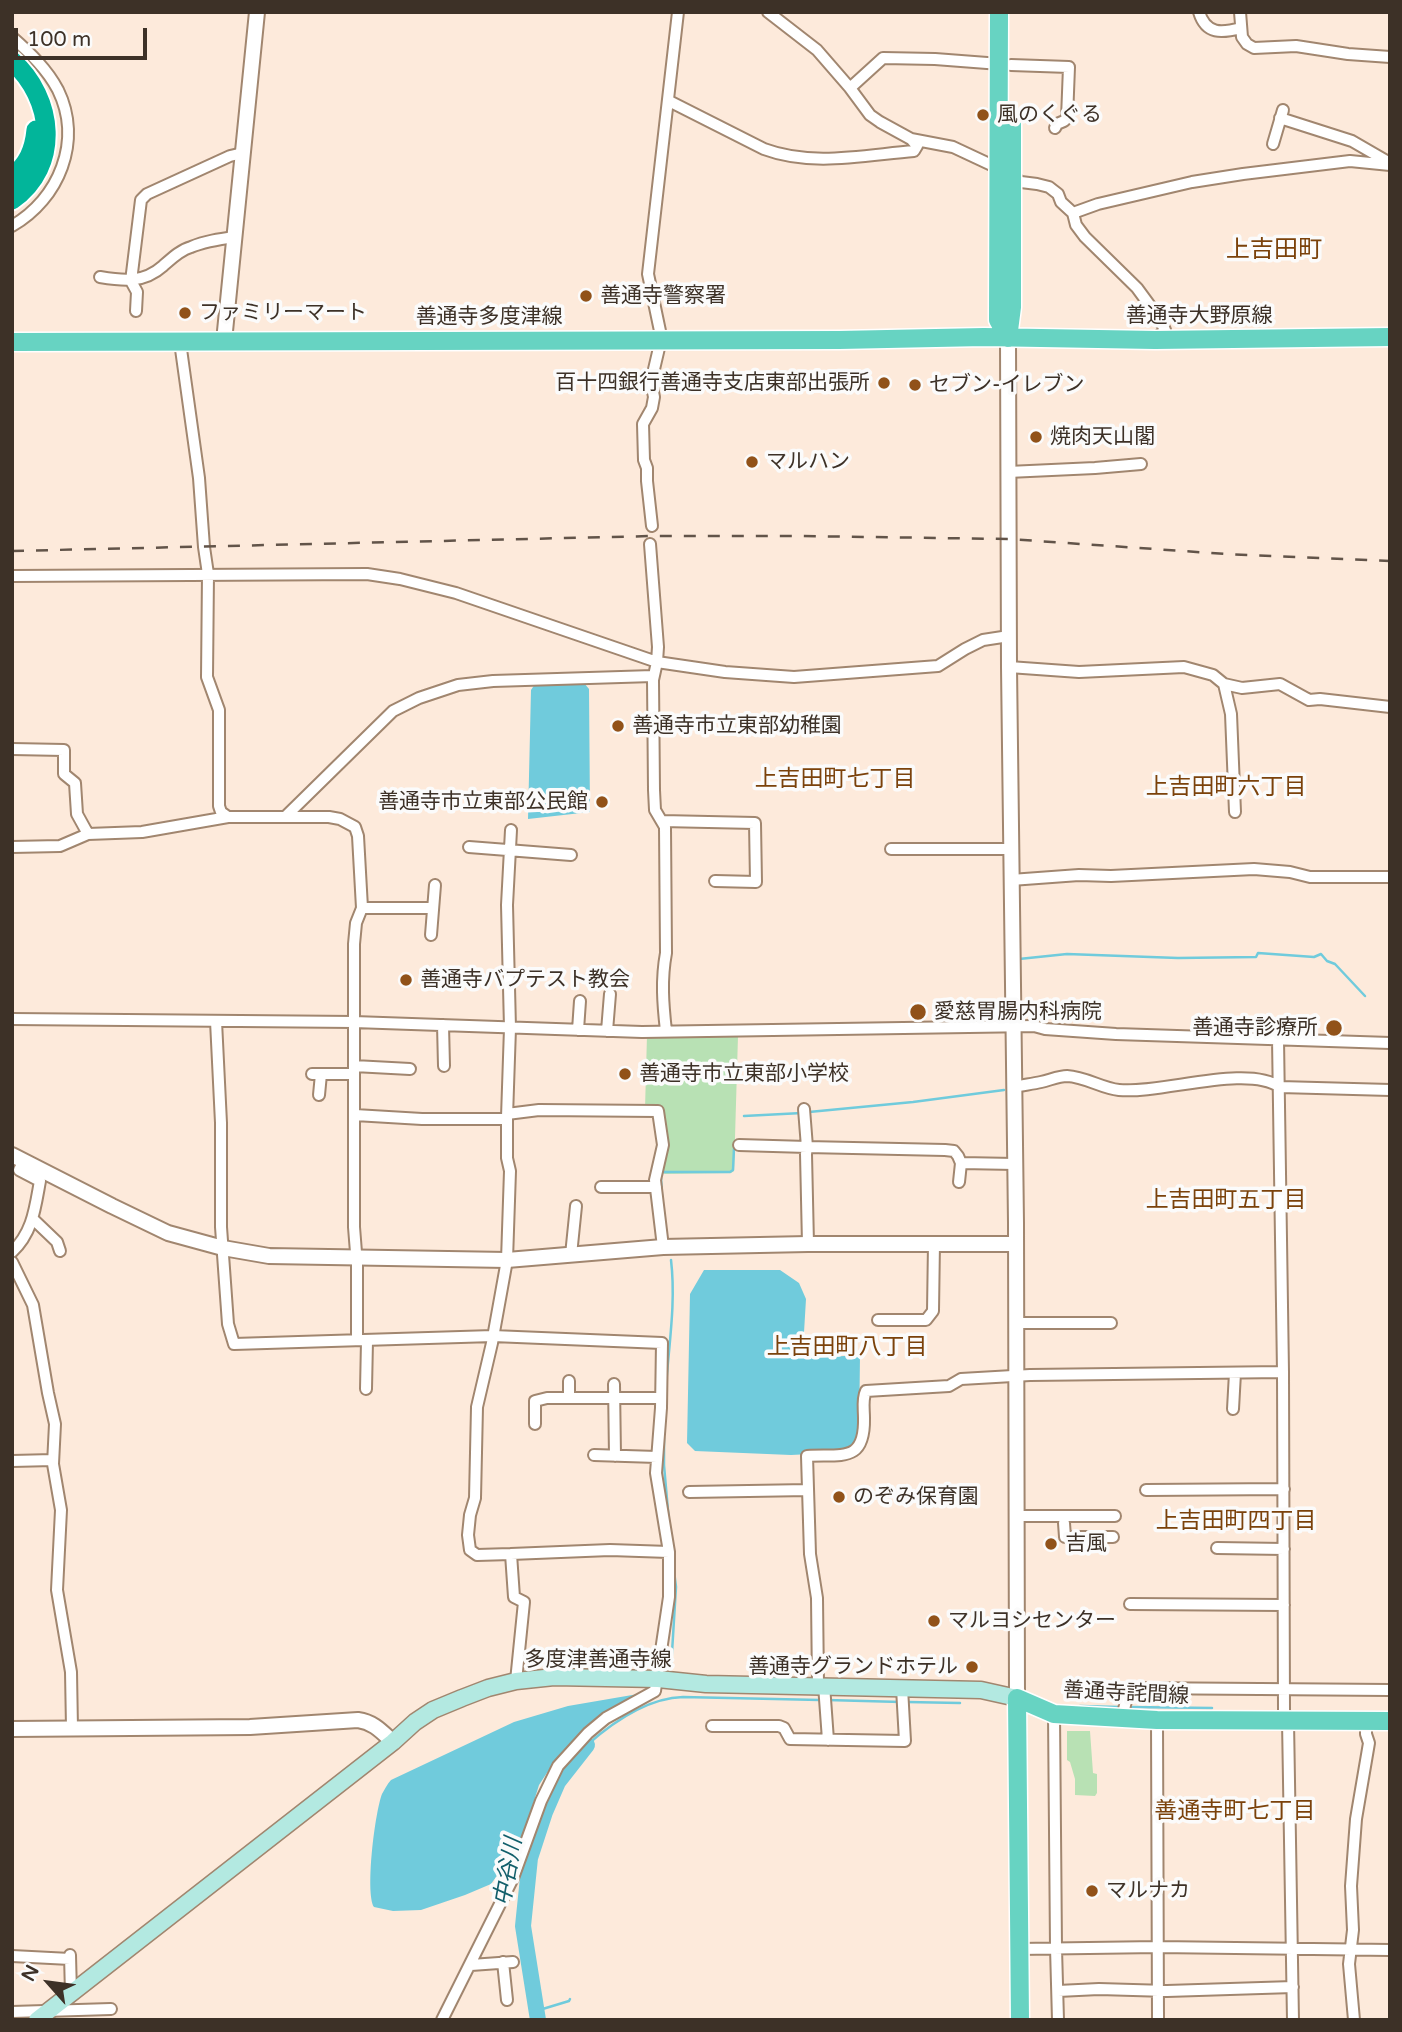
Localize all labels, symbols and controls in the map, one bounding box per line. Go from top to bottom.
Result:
scale bar [18,14,150,58]
text: 100 m [27,27,91,52]
place label: 風のくぐる [997,102,1102,128]
marker: 風のくぐる [975,107,991,123]
district label: 上吉田町 [1226,237,1322,265]
place label: 善通寺警察署 [600,283,726,309]
marker: 善通寺警察署 [578,288,594,304]
place label: ファミリーマート [199,300,367,326]
street label: 善通寺大野原線 [1126,303,1272,329]
street label: 善通寺多度津線 [416,304,562,330]
marker: ファミリーマート [177,305,193,321]
place label: 百十四銀行善通寺支店東部出張所 [555,370,870,396]
place label: セブン-イレブン [929,372,1085,398]
marker: 百十四銀行善通寺支店東部出張所 [876,375,892,391]
marker: セブン-イレブン [907,377,923,393]
place label: 焼肉天山閣 [1050,424,1155,450]
marker: 焼肉天山閣 [1028,429,1044,445]
place label: マルハン [766,449,850,475]
marker: マルハン [744,454,760,470]
place label: 善通寺市立東部幼稚園 [632,713,842,739]
marker: 善通寺市立東部幼稚園 [610,718,626,734]
district label: 上吉田町七丁目 [755,766,915,794]
district label: 上吉田町六丁目 [1146,774,1306,802]
place label: 善通寺市立東部公民館 [378,789,588,815]
marker: 善通寺市立東部公民館 [594,794,610,810]
place label: 善通寺バプテスト教会 [420,967,630,993]
marker: 善通寺バプテスト教会 [398,972,414,988]
place label: 愛慈胃腸内科病院 [934,999,1102,1025]
marker: 愛慈胃腸内科病院 [908,1002,928,1022]
place label: 善通寺診療所 [1192,1015,1318,1041]
marker: 善通寺診療所 [1324,1018,1344,1038]
place label: 善通寺市立東部小学校 [639,1061,849,1087]
marker: 善通寺市立東部小学校 [617,1066,633,1082]
district label: 上吉田町五丁目 [1146,1187,1306,1215]
district label: 上吉田町八丁目 [767,1334,927,1362]
place label: のぞみ保育園 [853,1484,979,1510]
marker: のぞみ保育園 [831,1489,847,1505]
district label: 上吉田町四丁目 [1156,1508,1316,1536]
place label: 吉風 [1065,1531,1107,1557]
marker: 吉風 [1043,1536,1059,1552]
place label: マルヨシセンター [948,1608,1116,1634]
marker: マルヨシセンター [926,1613,942,1629]
street label: 多度津善通寺線 [525,1647,671,1673]
place label: 善通寺グランドホテル [748,1654,958,1680]
marker: 善通寺グランドホテル [964,1659,980,1675]
street label: 善通寺詫間線 [1062,1678,1190,1710]
district label: 善通寺町七丁目 [1155,1798,1315,1826]
water label: 中谷川 [489,1836,529,1908]
place label: マルナカ [1106,1878,1190,1904]
marker: マルナカ [1084,1883,1100,1899]
north arrow [14,1948,84,2018]
text: N [17,1961,44,1985]

